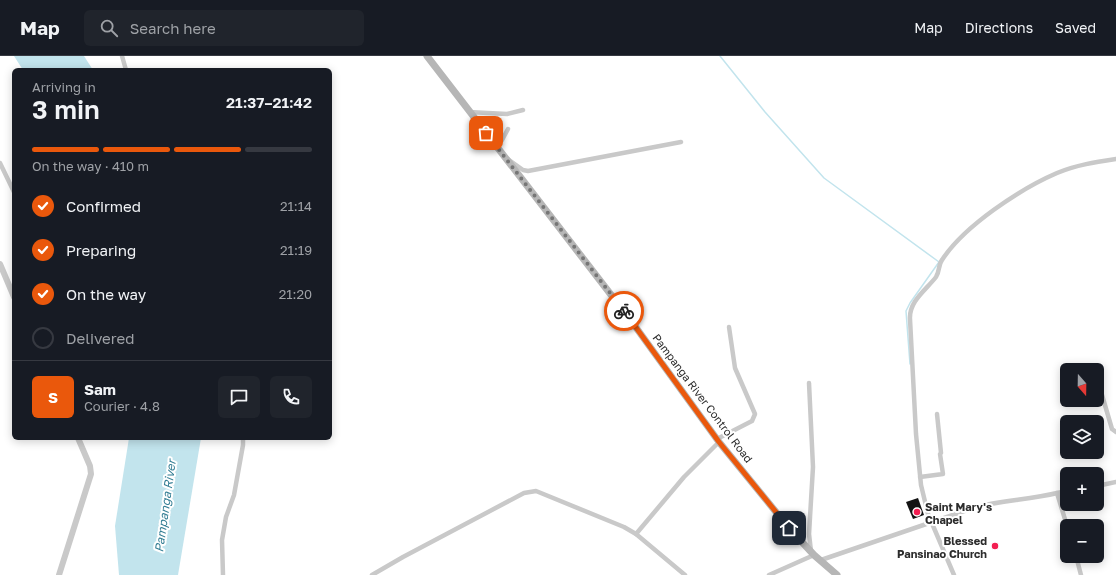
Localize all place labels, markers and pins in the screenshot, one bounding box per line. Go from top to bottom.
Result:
pin [469,116,503,150]
place label: Saint Mary's Chapel [925,500,992,526]
marker: Saint Mary's Chapel [912,507,922,517]
pin [772,511,806,545]
place label: Blessed Pansinao Church [897,534,987,560]
marker: Blessed Pansinao Church [990,541,1000,551]

